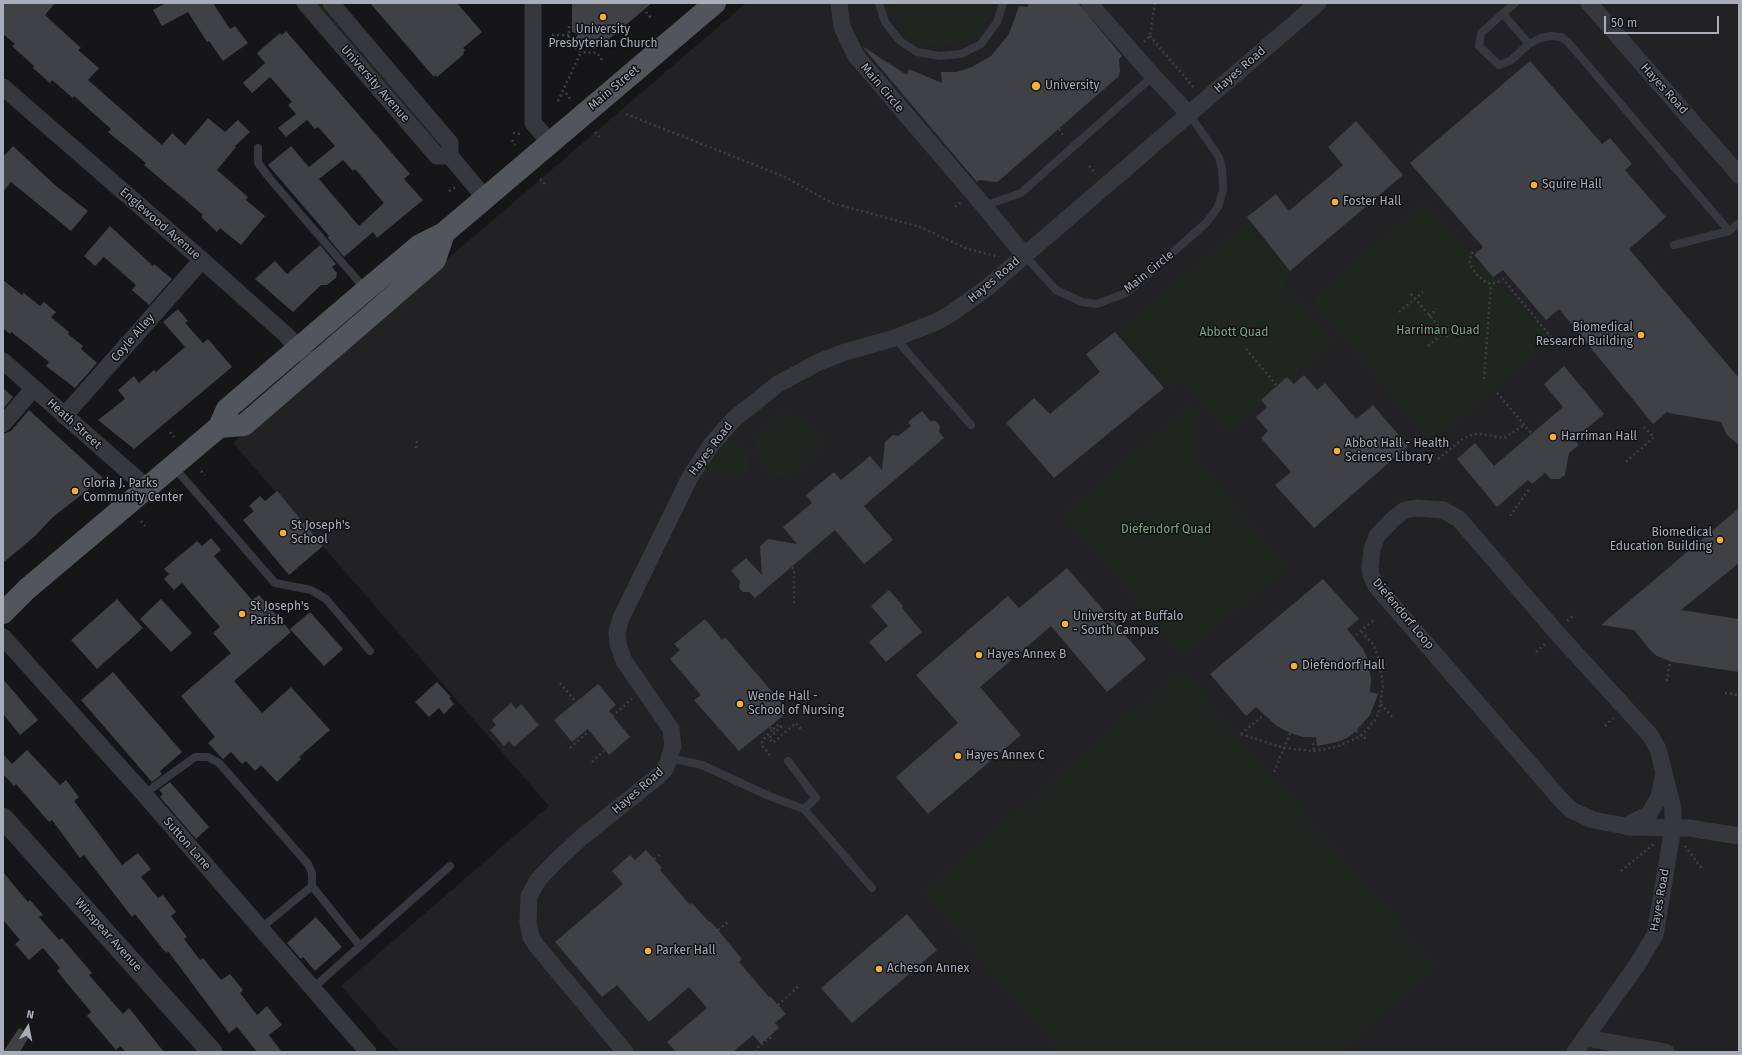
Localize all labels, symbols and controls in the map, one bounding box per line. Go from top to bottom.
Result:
scale bar [1606,8,1721,34]
marker: University Presbyterian Church [598,12,608,22]
text: 50 m [1611,16,1637,30]
place label: University Presbyterian Church [548,23,658,51]
street label: University Avenue [338,43,412,125]
street label: Hayes Road [1211,44,1269,96]
street label: Main Circle [857,61,907,115]
street label: Hayes Road [1637,61,1691,117]
street label: Main Street [586,63,642,113]
place label: University [1045,79,1099,93]
marker: University [1030,80,1042,92]
place label: Squire Hall [1542,178,1602,192]
marker: Squire Hall [1529,180,1539,190]
street label: Englewood Avenue [117,185,203,263]
place label: Foster Hall [1343,195,1401,209]
marker: Foster Hall [1330,197,1340,207]
street label: Main Circle [1121,248,1177,296]
street label: Hayes Road [965,254,1023,306]
street label: Coyle Alley [108,311,158,365]
place label: Biomedical Research Building [1536,321,1633,349]
park label: Harriman Quad [1396,324,1480,338]
park label: Abbott Quad [1200,326,1268,340]
marker: Biomedical Research Building [1636,330,1646,340]
street label: Heath Street [44,396,104,452]
street label: Hayes Road [686,419,736,479]
place label: Harriman Hall [1561,430,1637,444]
marker: Harriman Hall [1548,432,1558,442]
place label: Abbot Hall - Health Sciences Library [1345,437,1449,465]
marker: Abbot Hall - Health Sciences Library [1332,446,1342,456]
place label: Gloria J. Parks Community Center [83,477,183,505]
marker: Gloria J. Parks Community Center [70,486,80,496]
place label: St Joseph's School [291,519,350,547]
park label: Diefendorf Quad [1121,523,1211,537]
place label: Biomedical Education Building [1610,526,1712,554]
marker: St Joseph's School [278,528,288,538]
marker: Biomedical Education Building [1715,535,1725,545]
street label: Diefendorf Loop [1369,576,1437,652]
place label: St Joseph's Parish [250,600,309,628]
marker: St Joseph's Parish [237,609,247,619]
place label: University at Buffalo - South Campus [1073,610,1184,638]
marker: University at Buffalo - South Campus [1060,619,1070,629]
place label: Hayes Annex B [987,648,1066,662]
marker: Hayes Annex B [974,650,984,660]
place label: Diefendorf Hall [1302,659,1385,673]
marker: Diefendorf Hall [1289,661,1299,671]
place label: Wende Hall - School of Nursing [748,690,844,718]
marker: Wende Hall - School of Nursing [735,699,745,709]
place label: Hayes Annex C [966,749,1045,763]
marker: Hayes Annex C [953,751,963,761]
street label: Hayes Road [609,765,667,817]
street label: Sutton Lane [160,815,214,873]
street label: Hayes Road [1647,868,1673,932]
street label: Winspear Avenue [71,895,145,975]
place label: Parker Hall [656,944,715,958]
marker: Parker Hall [643,946,653,956]
place label: Acheson Annex [887,962,969,976]
marker: Acheson Annex [874,964,884,974]
north arrow [8,1007,48,1047]
text: N [25,1008,35,1022]

